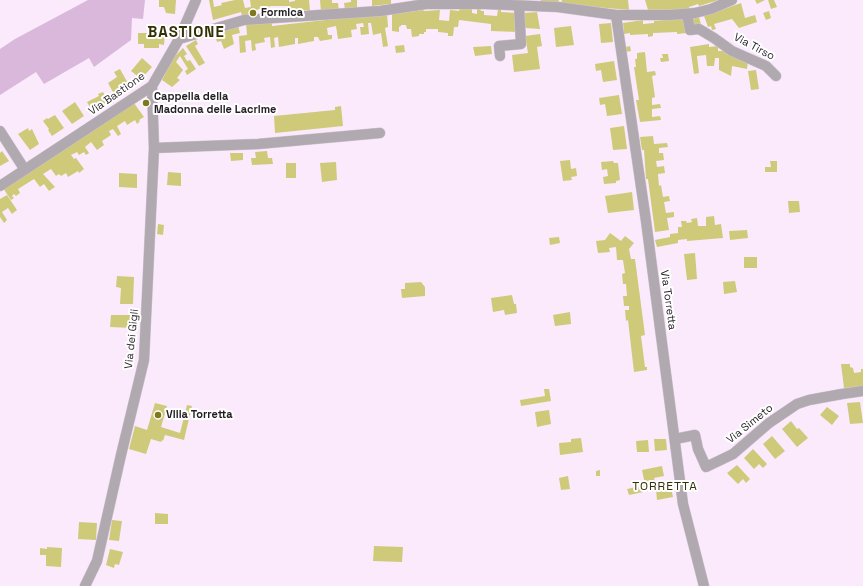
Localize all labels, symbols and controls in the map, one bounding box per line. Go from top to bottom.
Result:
place label: Formica [261,6,303,20]
marker: Formica [248,8,258,18]
district label: BASTIONE [147,24,225,42]
street label: Via Tirso [731,31,777,63]
street label: Via Bastione [86,70,148,118]
place label: Cappella della Madonna delle Lacrime [154,90,276,116]
marker: Cappella della Madonna delle Lacrime [141,98,151,108]
street label: Via Torretta [657,269,679,331]
street label: Via dei Gigli [122,308,142,370]
street label: Via Simeto [724,401,776,447]
place label: Villa Torretta [166,408,233,422]
marker: Villa Torretta [153,410,163,420]
district label: TORRETTA [632,480,698,494]

